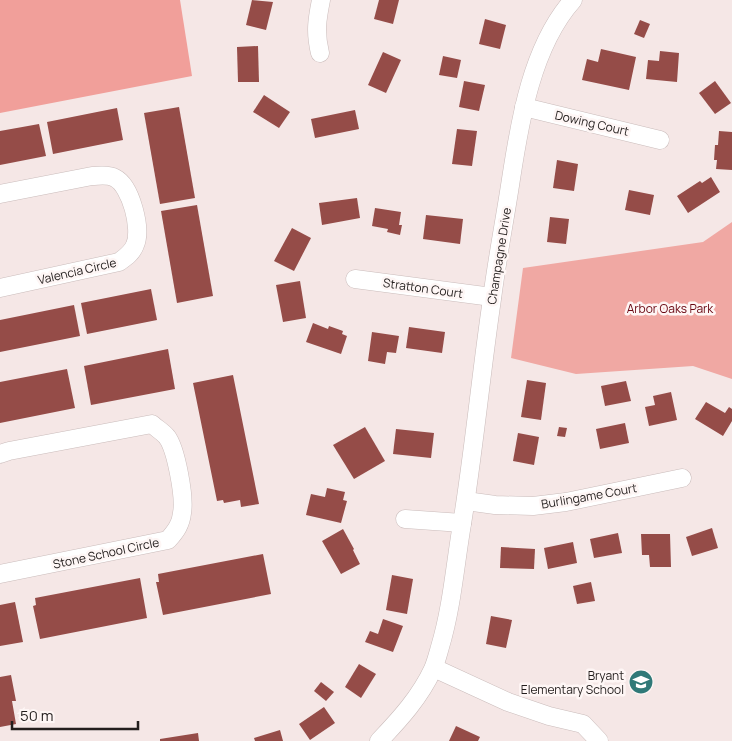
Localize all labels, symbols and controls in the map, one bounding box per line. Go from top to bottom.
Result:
street label: Dowing Court [553,106,631,140]
street label: Champagne Drive [483,206,515,306]
street label: Valencia Circle [36,254,118,288]
street label: Stratton Court [382,274,464,302]
park label: Arbor Oaks Park [627,300,714,317]
street label: Burlingame Court [540,479,638,513]
street label: Stone School Circle [51,533,161,573]
place label: Bryant Elementary School [521,667,624,698]
school or university icon: Bryant Elementary School [628,669,654,695]
scale bar [12,698,139,730]
text: 50 m [20,705,54,726]

